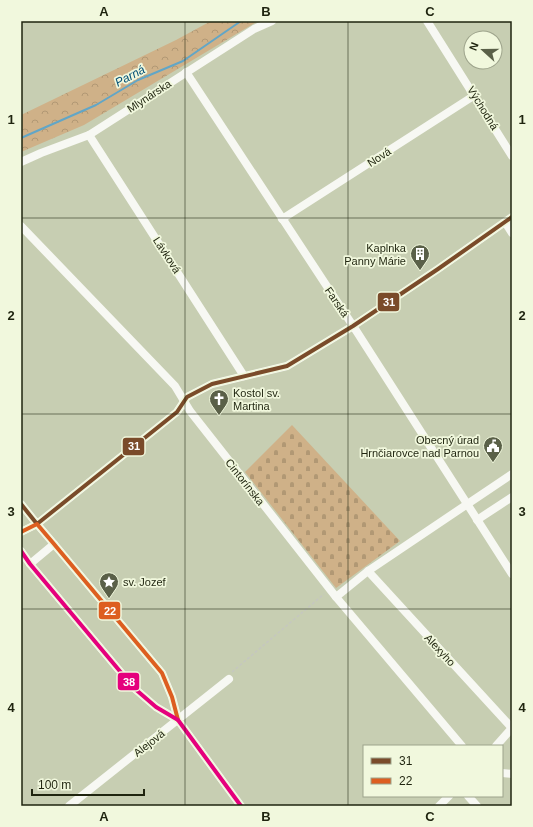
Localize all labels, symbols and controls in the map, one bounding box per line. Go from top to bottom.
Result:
text: A [99,4,109,19]
text: B [261,4,271,19]
text: C [425,4,435,19]
north arrow [463,30,503,70]
text: N [467,41,481,52]
water label: Parná [113,62,148,90]
street label: Mlynárska [125,77,174,115]
street label: Východná [465,84,502,133]
text: 1 [7,112,15,127]
text: 1 [518,112,526,127]
street label: Nová [365,144,394,169]
street label: Lávková [151,235,184,276]
place label: Kaplnka Panny Márie [344,242,407,267]
building icon: Kaplnka Panny Márie [409,243,431,271]
street label: Farská [323,285,352,320]
line badge: 31 [377,292,400,312]
text: 31 [383,296,395,308]
text: 2 [7,308,15,323]
text: 2 [518,308,526,323]
place label: Kostol sv. Martina [233,387,280,412]
church icon: Kostol sv. Martina [208,388,230,416]
place label: Obecný úrad Hrnčiarovce nad Parnou [360,434,479,459]
public building icon: Obecný úrad Hrnčiarovce nad Parnou [482,435,504,463]
line badge: 31 [122,437,145,456]
text: 31 [128,440,140,452]
street label: Cintorínska [223,456,267,508]
text: 3 [7,504,15,519]
text: 3 [518,504,526,519]
place icon: sv. Jozef [98,571,120,599]
place label: sv. Jozef [123,576,167,588]
line badge: 22 [98,601,121,620]
text: 22 [104,605,116,617]
street label: Alexyho [422,632,458,668]
line badge: 38 [117,672,140,691]
text: 38 [123,676,135,688]
text: 4 [7,700,15,715]
text: 4 [518,700,526,715]
street label: Alejová [131,727,168,759]
legend [363,745,503,797]
text: 31 [399,754,413,768]
scale bar [32,771,144,797]
text: 22 [399,774,413,788]
text: 100 m [38,778,71,792]
text: A [99,809,109,824]
text: B [261,809,271,824]
text: C [425,809,435,824]

